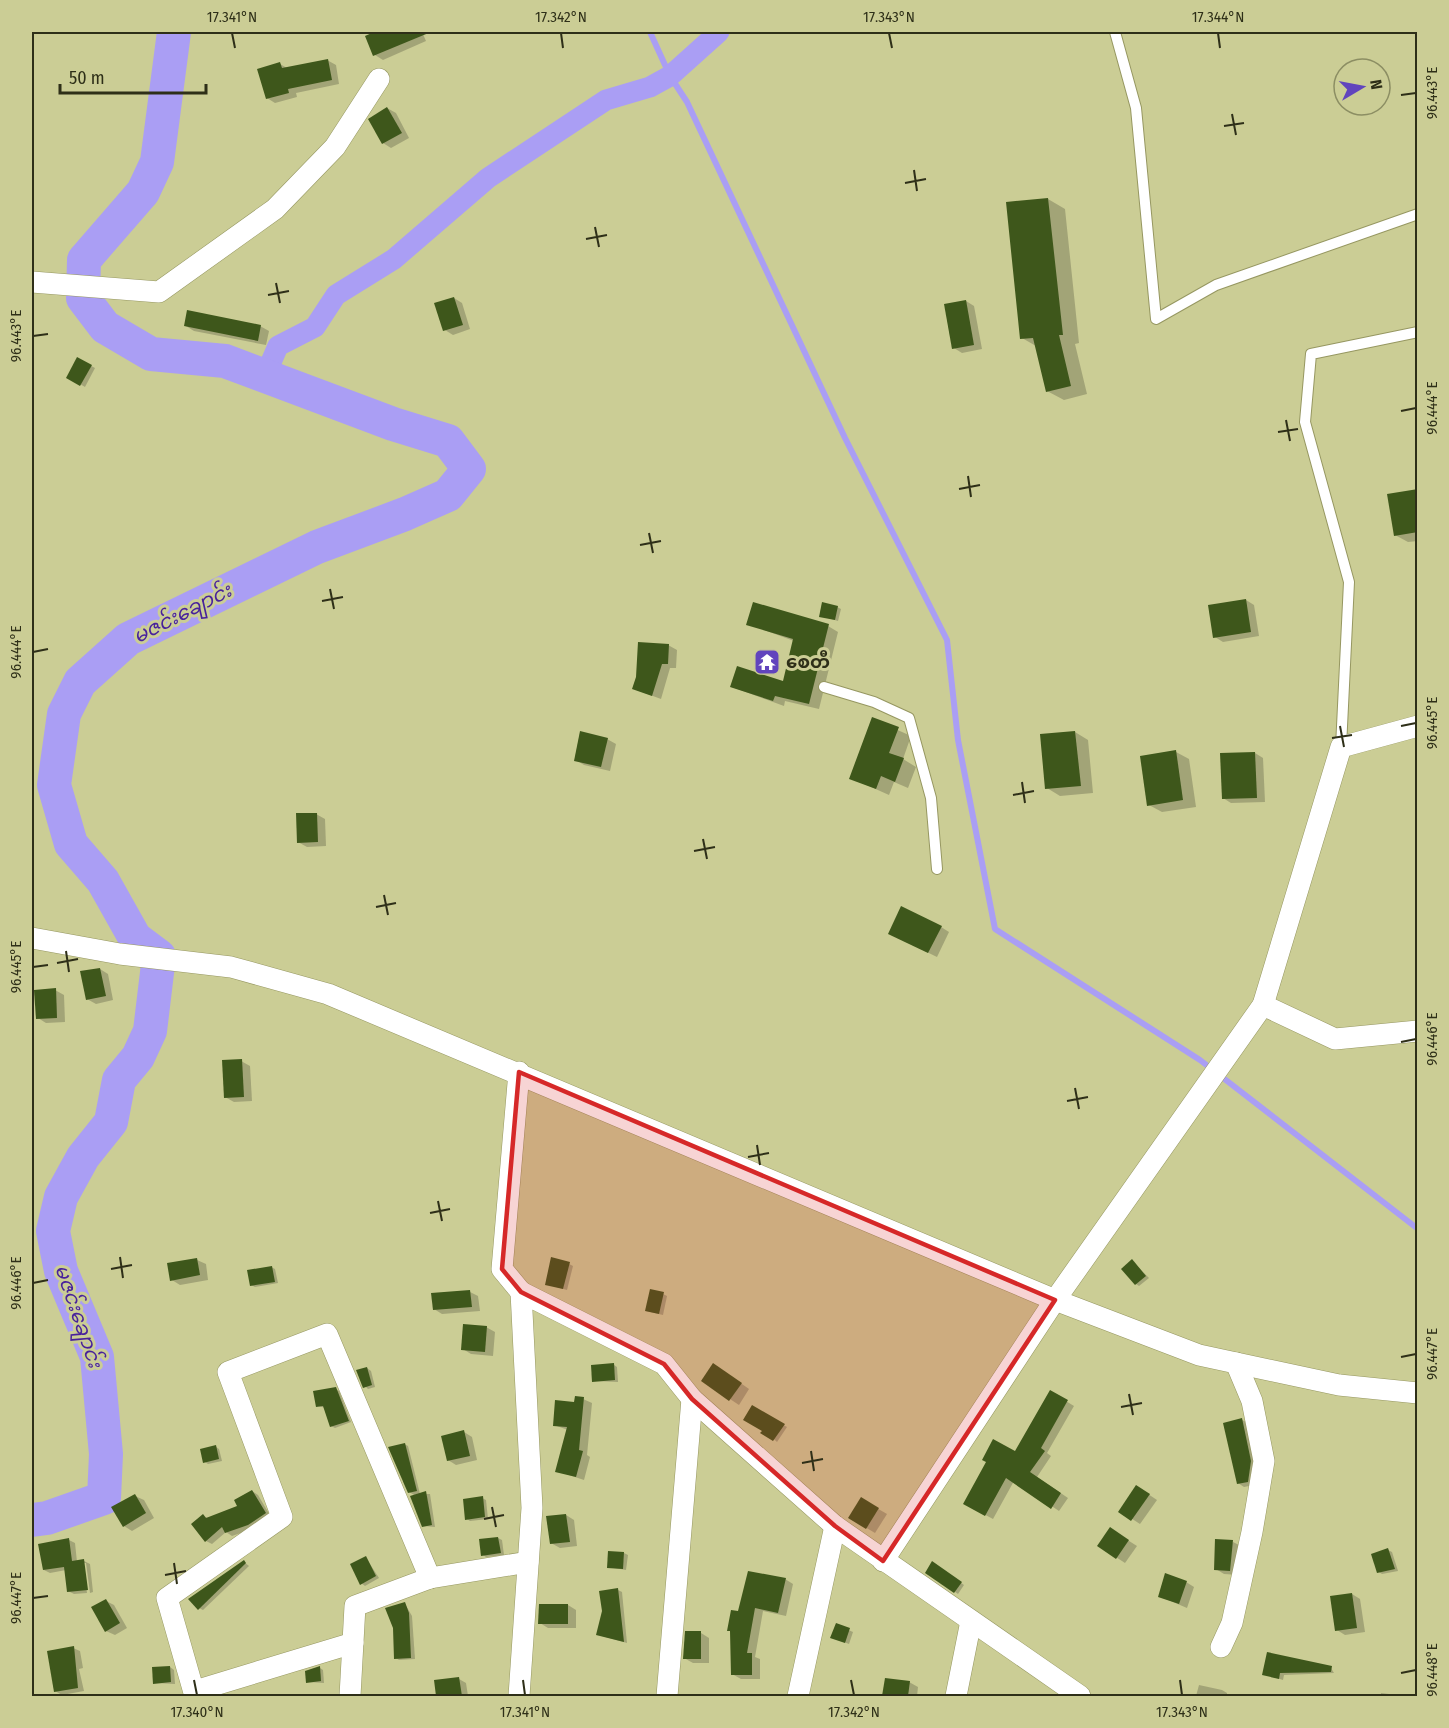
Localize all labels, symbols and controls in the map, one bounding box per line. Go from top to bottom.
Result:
text: 17.341°N [207,8,257,26]
text: 17.342°N [535,8,587,26]
text: 17.343°N [863,8,915,26]
text: 17.344°N [1192,8,1244,26]
scale bar [60,57,206,95]
north arrow [1332,57,1392,117]
text: 50 m [69,67,105,89]
text: 96.443°E [1423,67,1441,119]
text: N [1366,78,1386,91]
text: 96.443°E [7,310,25,362]
text: 96.444°E [1423,381,1441,435]
water label: မဇင်းချောင်း [128,576,238,652]
text: 96.444°E [7,625,25,679]
temple icon: စေတီ [752,647,782,677]
place label: စေတီ [786,650,830,673]
text: 96.445°E [1423,697,1441,749]
text: 96.445°E [7,941,25,993]
text: 96.446°E [1423,1012,1441,1066]
text: 96.446°E [7,1256,25,1310]
water label: မဇင်းချောင်း [45,1261,110,1373]
text: 96.447°E [1423,1328,1441,1380]
text: 96.447°E [7,1572,25,1624]
text: 96.448°E [1423,1643,1441,1697]
text: 17.340°N [170,1703,224,1721]
text: 17.341°N [500,1703,550,1721]
text: 17.342°N [828,1703,880,1721]
text: 17.343°N [1156,1703,1208,1721]

